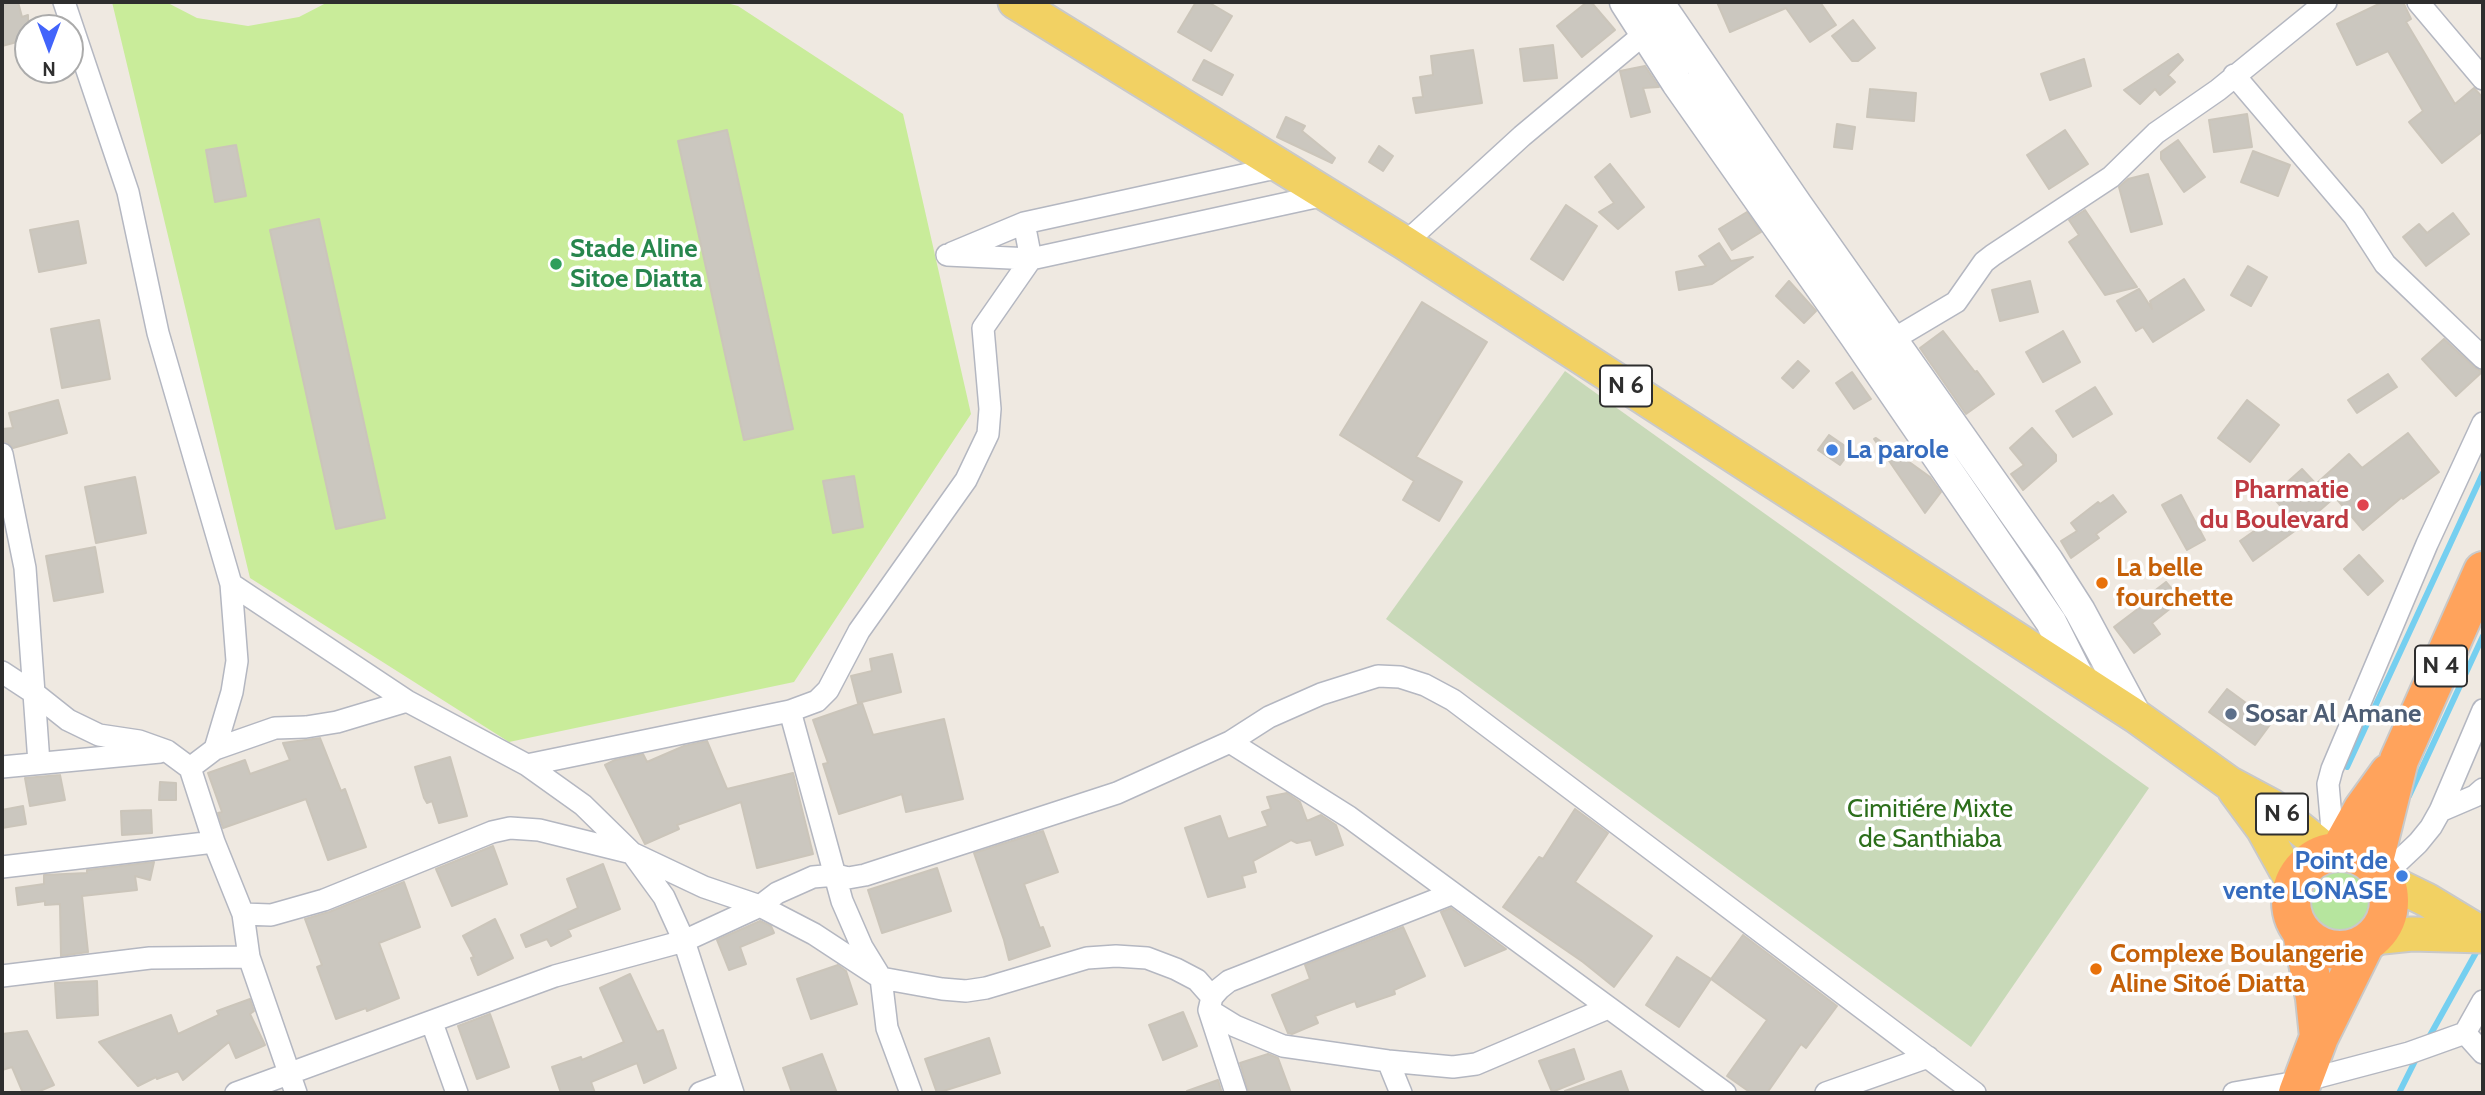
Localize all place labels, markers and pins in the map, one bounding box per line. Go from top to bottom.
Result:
place label: Stade Aline Sitoe Diatta [570,233,702,294]
marker: Stade Aline Sitoe Diatta [548,256,564,272]
place label: La parole [1846,434,1949,466]
marker: La parole [1824,442,1840,458]
place label: Pharmatie du Boulevard [2200,474,2349,536]
marker: Pharmatie du Boulevard [2355,497,2371,513]
place label: La belle fourchette [2116,552,2233,614]
marker: La belle fourchette [2094,575,2110,591]
place label: Sosar Al Amane [2245,698,2422,730]
marker: Sosar Al Amane [2223,706,2239,722]
place label: Point de vente LONASE [2223,845,2388,906]
marker: Point de vente LONASE [2394,868,2410,884]
place label: Complexe Boulangerie Aline Sitoé Diatta [2110,938,2364,1000]
marker: Complexe Boulangerie Aline Sitoé Diatta [2088,961,2104,977]

